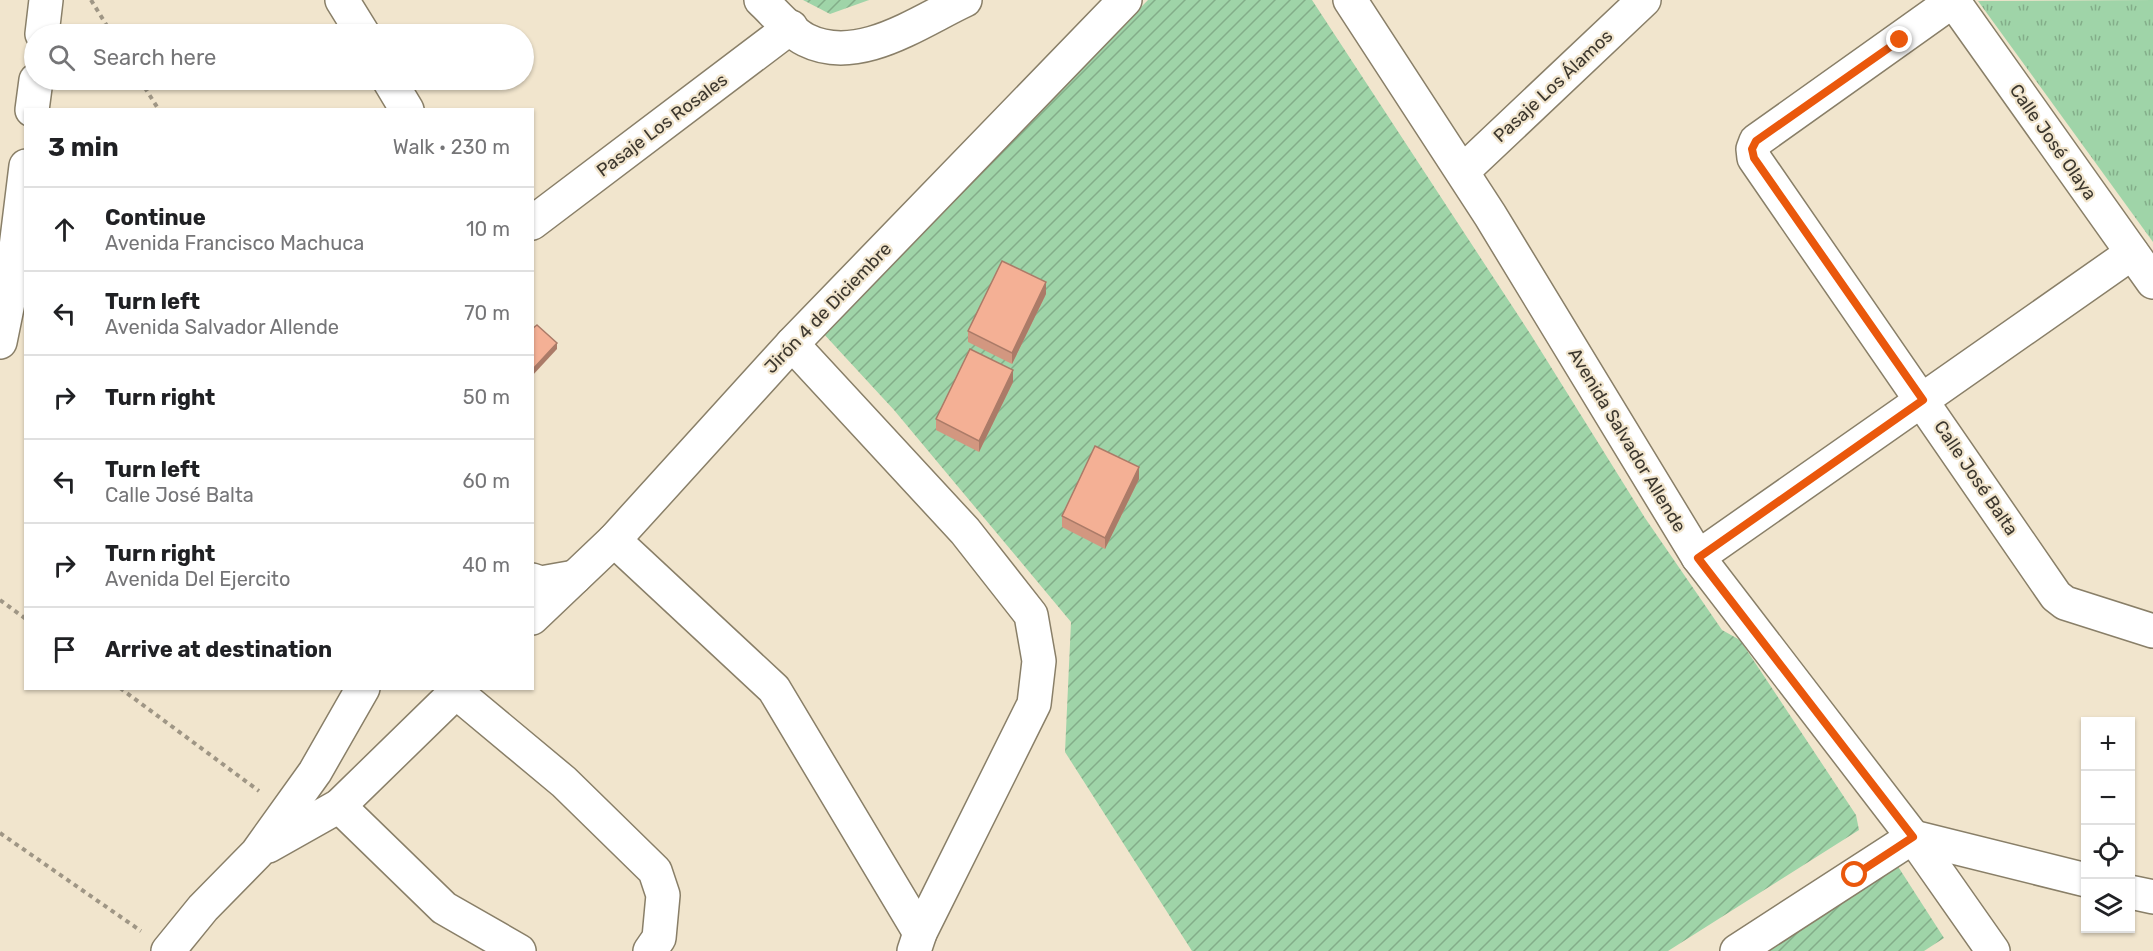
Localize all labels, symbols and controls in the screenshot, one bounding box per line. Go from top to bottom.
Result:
search box [24,24,534,90]
street label: Pasaje Los Álamos [1489,25,1617,147]
route end [1886,26,1912,52]
icon: search [45,41,78,74]
text: Search here [93,44,216,71]
street label: Pasaje Los Rosales [592,69,732,181]
street label: Calle José Olaya [2005,80,2101,204]
text: 3 min [48,132,119,163]
text: Walk · 230 m [393,135,510,159]
text: Continue [105,204,206,231]
icon: ahead [48,213,81,246]
text: 10 m [466,217,510,241]
text: Avenida Francisco Machuca [105,231,364,255]
street label: Jirón 4 de Diciembre [760,238,896,378]
text: Turn left [105,288,200,315]
icon: left [48,297,81,330]
text: 70 m [464,301,510,325]
text: Avenida Salvador Allende [105,315,339,339]
street label: Avenida Salvador Allende [1563,344,1691,536]
icon: right [48,381,81,414]
text: Turn right [105,384,215,411]
text: 50 m [463,385,510,409]
street label: Calle José Balta [1929,416,2023,540]
text: Turn left [105,456,200,483]
icon: left [48,465,81,498]
text: 60 m [463,469,510,493]
text: Calle José Balta [105,483,254,507]
text: Turn right [105,540,215,567]
icon: right [48,549,81,582]
text: 40 m [462,553,510,577]
text: Avenida Del Ejercito [105,567,290,591]
icon: arrive [48,633,81,666]
text: Arrive at destination [105,636,332,663]
map controls [2081,717,2135,933]
button: + [2081,717,2135,771]
button: − [2081,771,2135,825]
button: locate [2081,825,2135,879]
route start [1841,861,1867,887]
button: layers [2081,879,2135,933]

